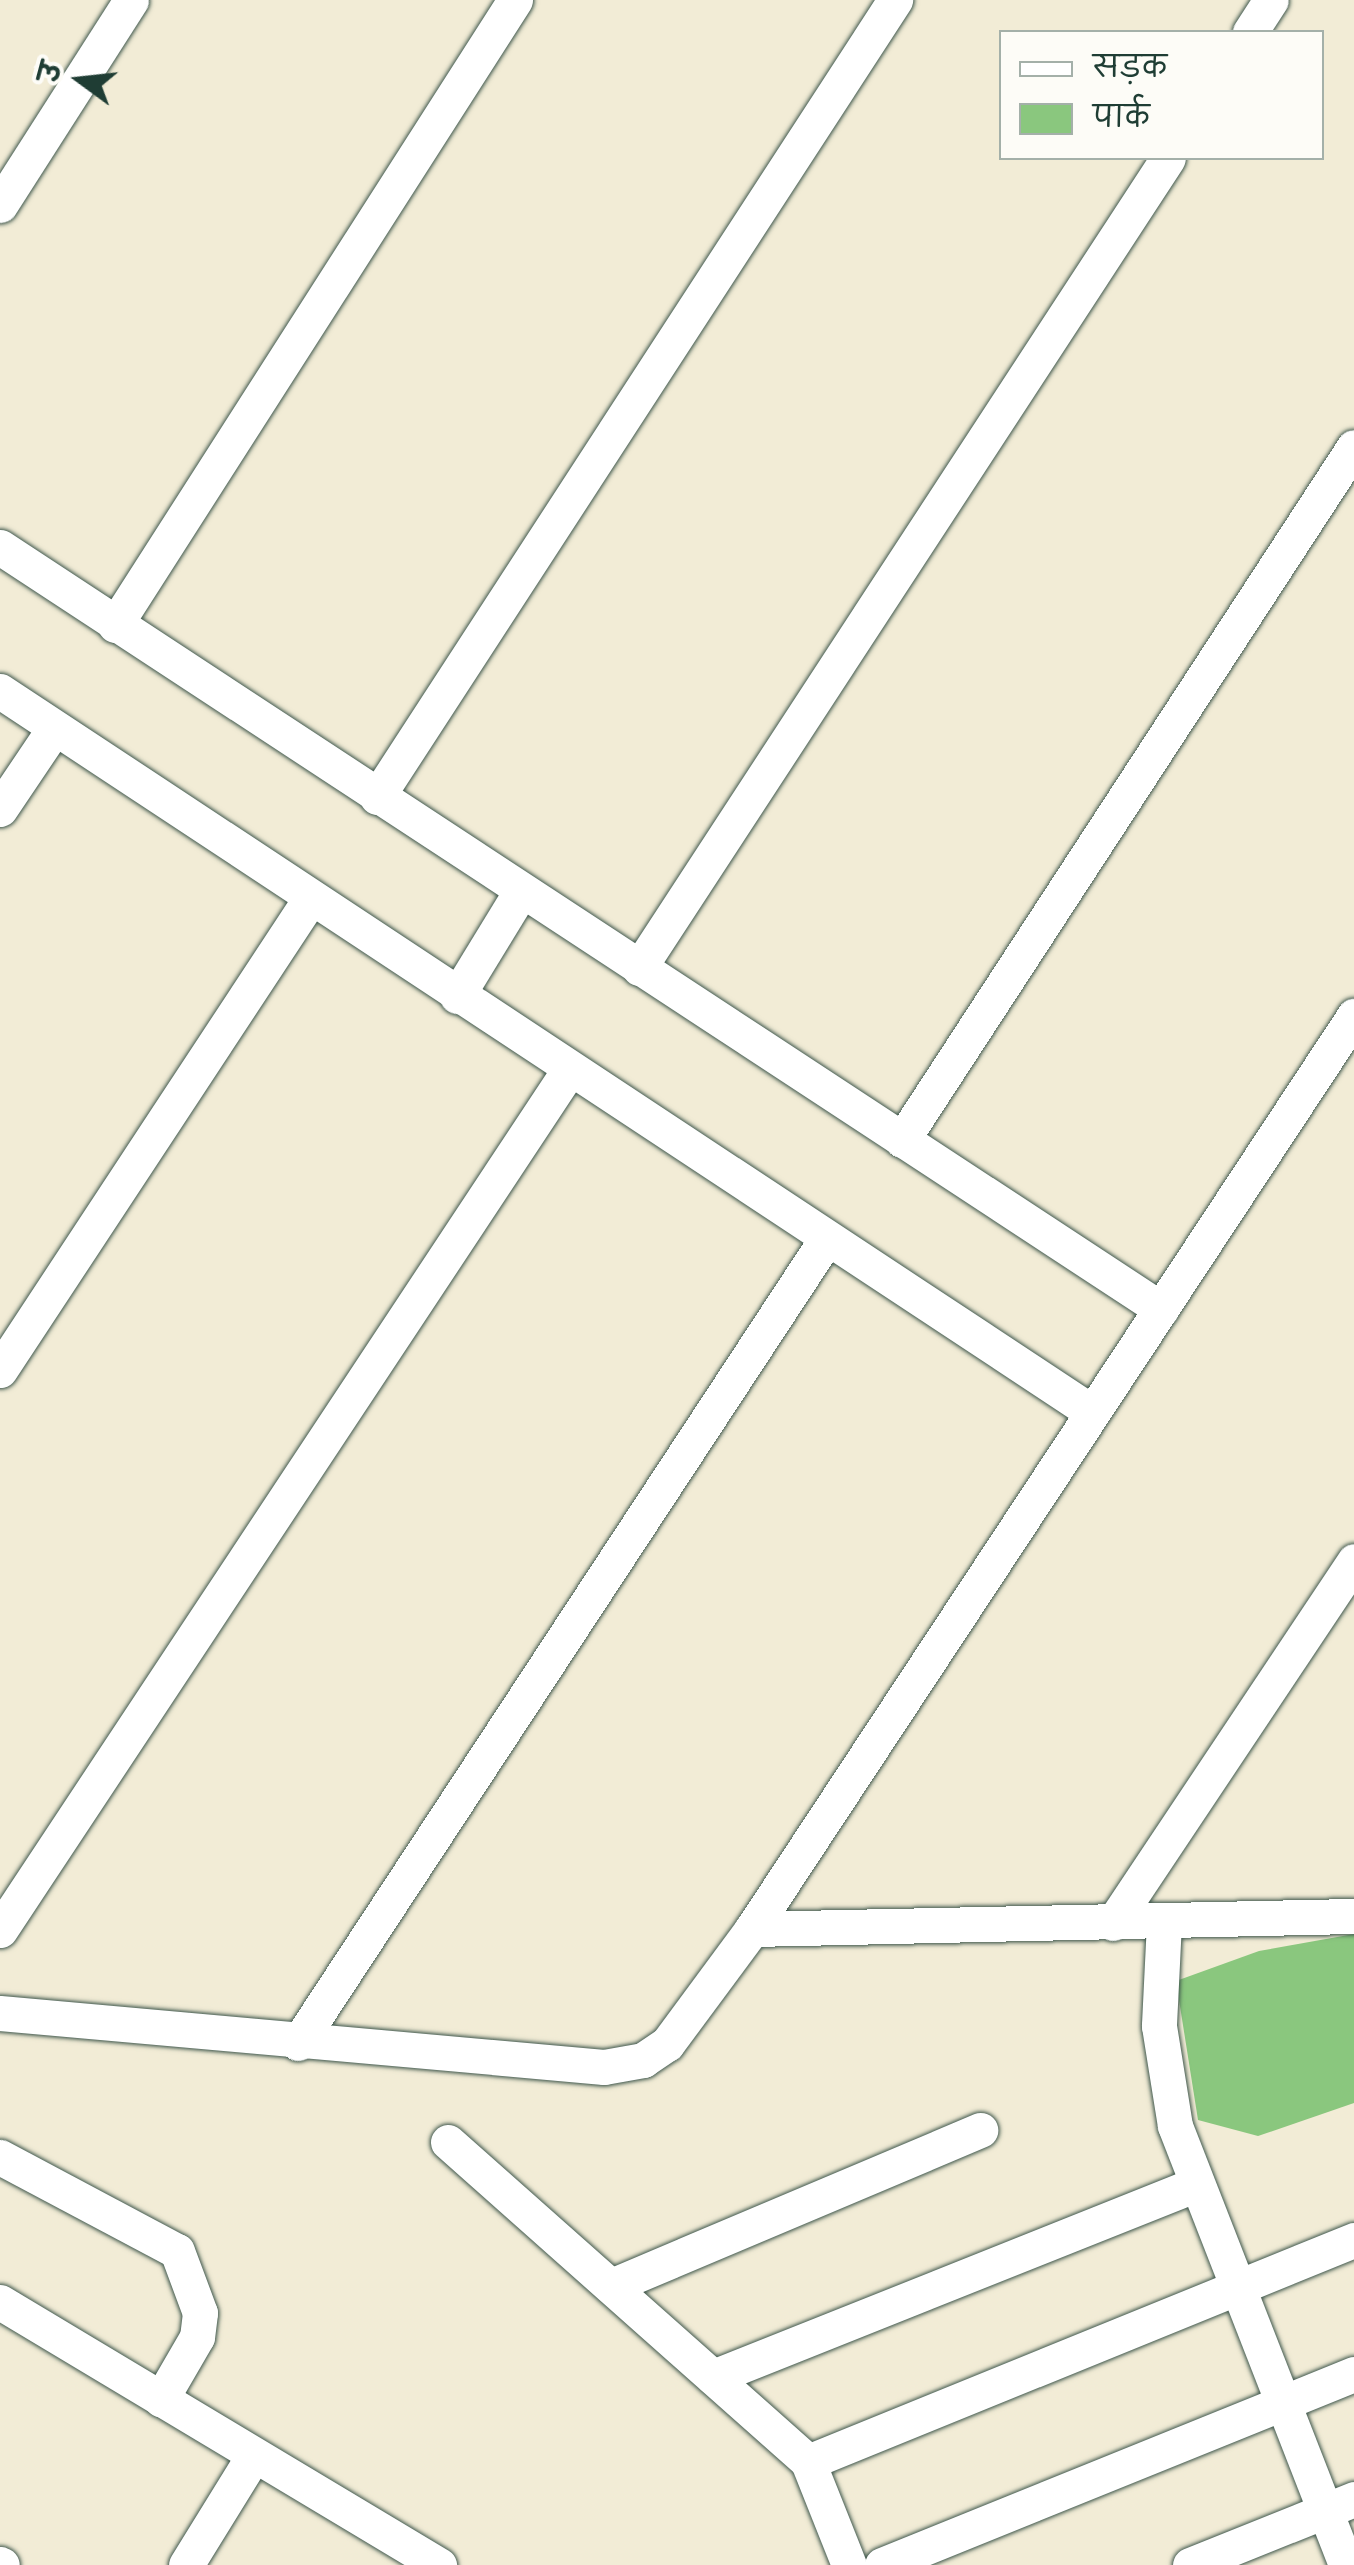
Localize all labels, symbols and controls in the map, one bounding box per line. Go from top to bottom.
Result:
north arrow [30,30,130,130]
legend [999,30,1324,160]
text: सड़क [1093,40,1167,94]
text: उ [24,57,77,87]
text: पार्क [1093,90,1150,144]

